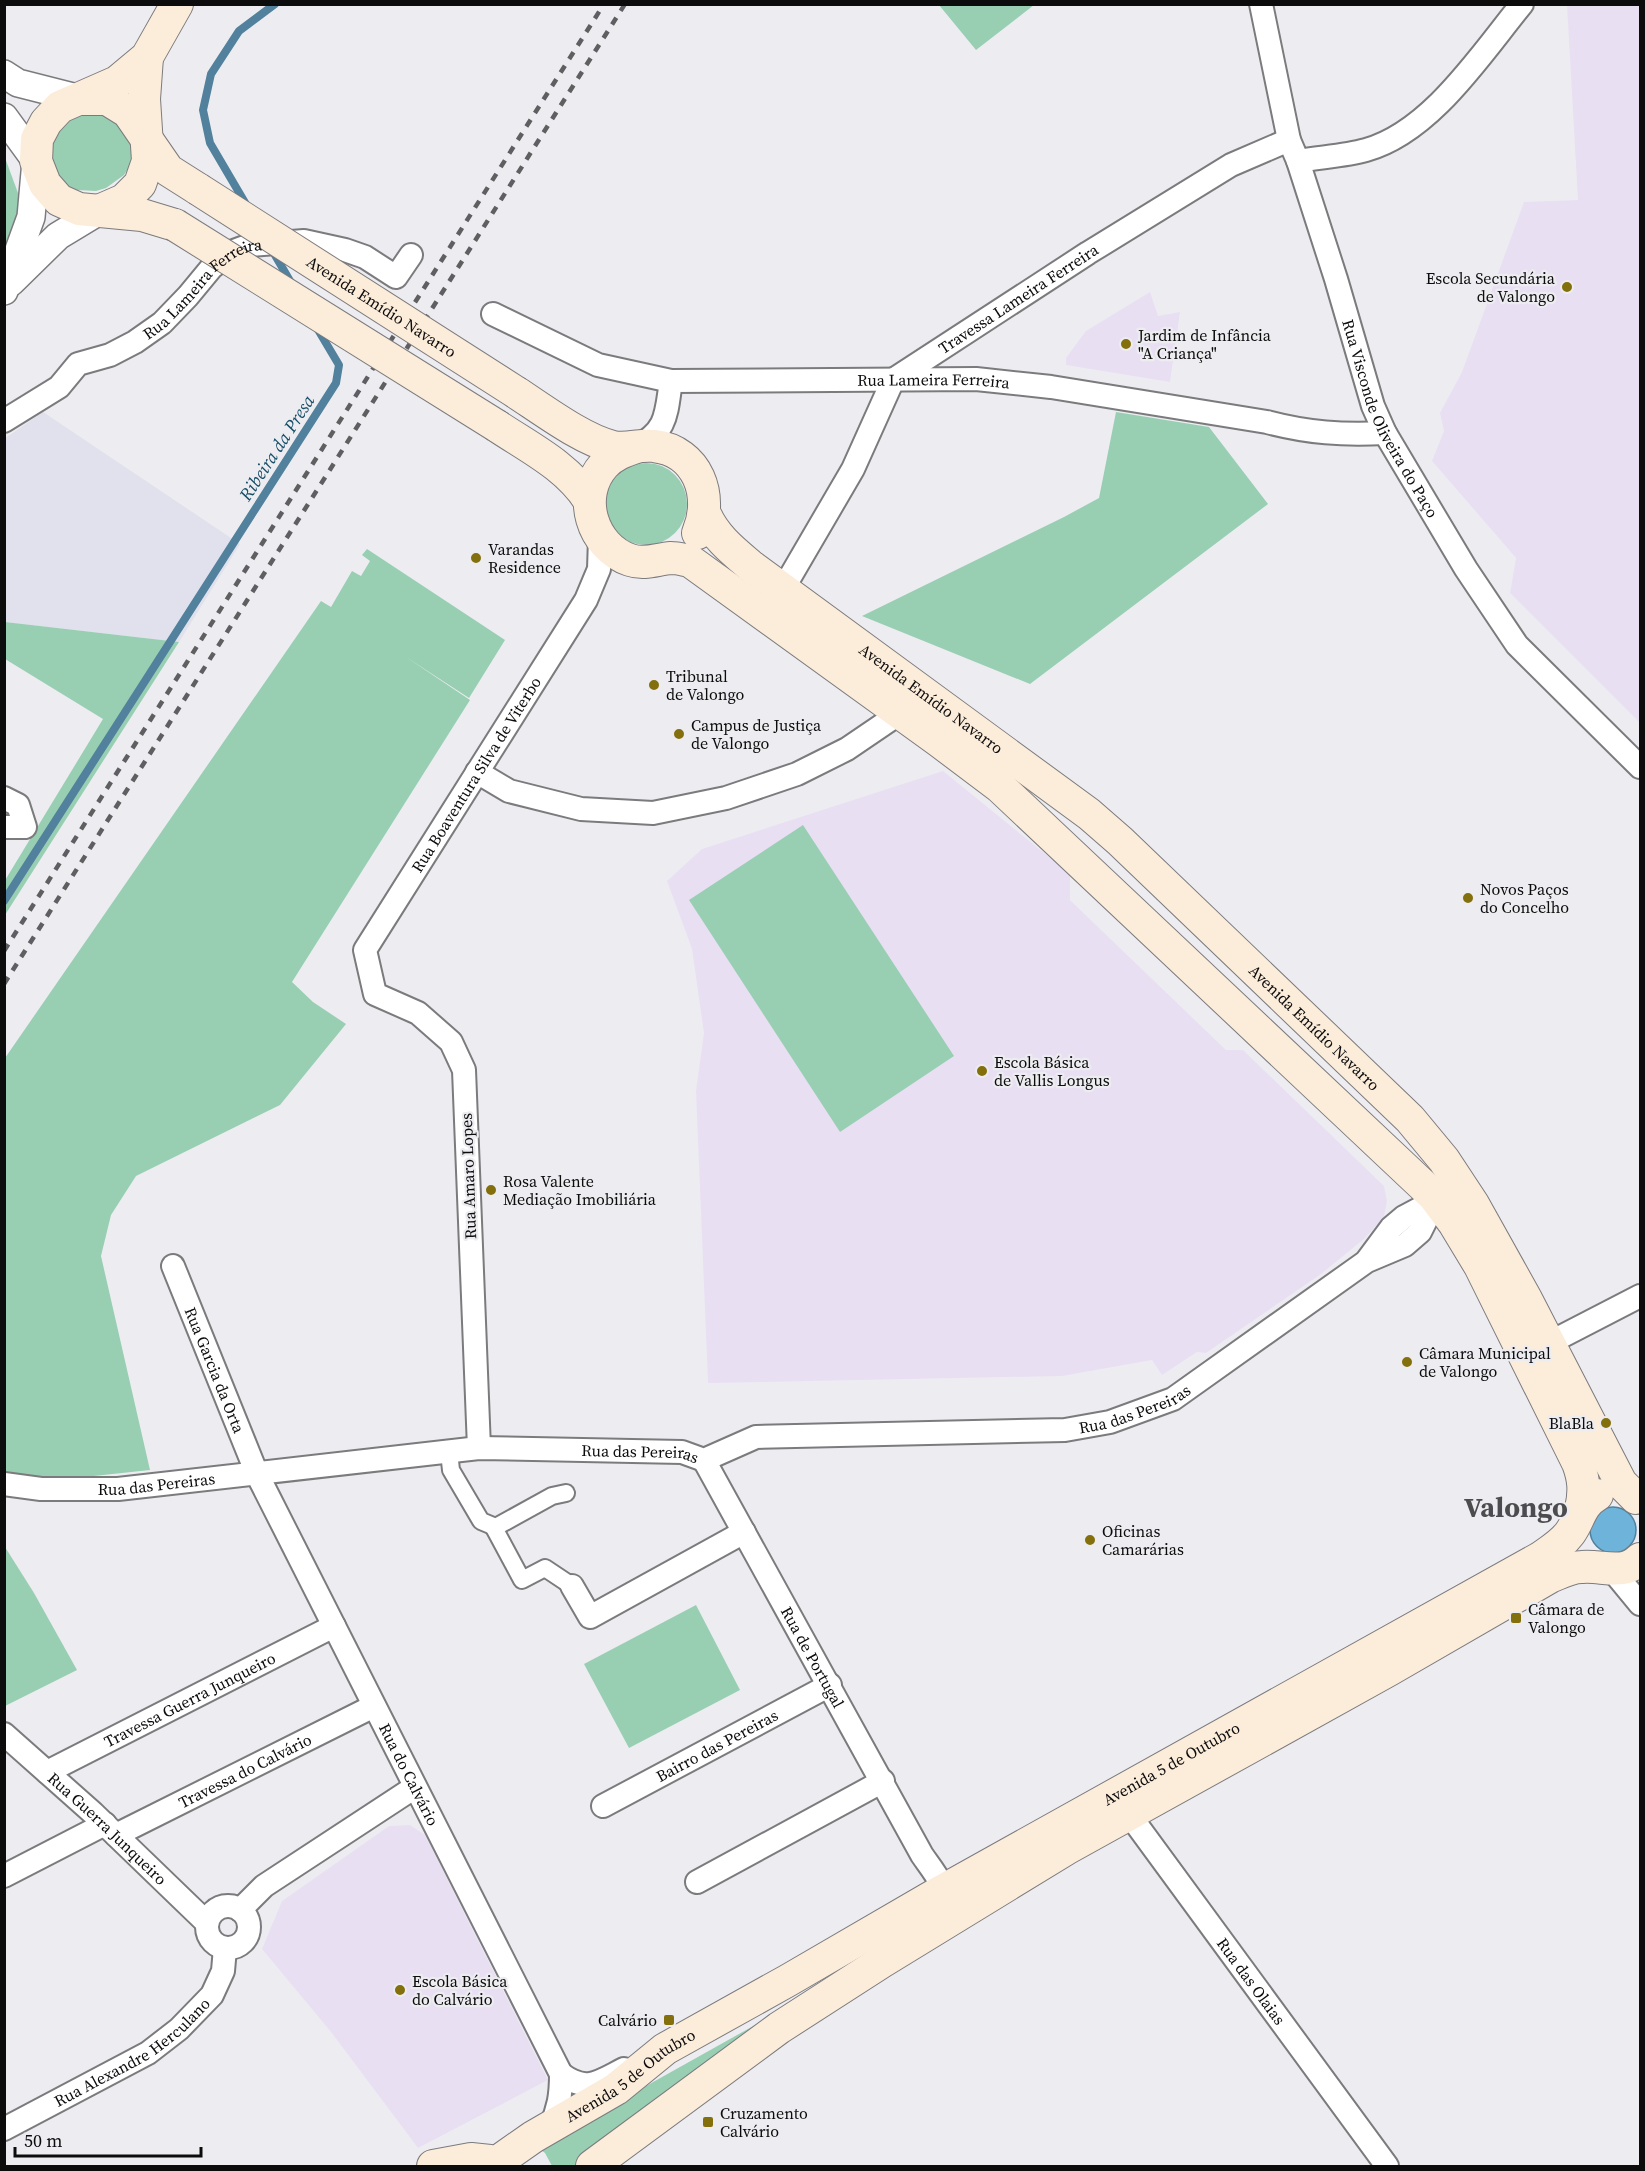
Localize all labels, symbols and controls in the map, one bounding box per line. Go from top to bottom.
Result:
street label: Rua Lameira Ferreira [138,233,264,344]
street label: Travessa Lameira Ferreira [934,238,1103,359]
street label: Avenida Emídio Navarro [303,250,461,363]
place label: Escola Secundária de Valongo [1426,267,1556,307]
marker: Escola Secundária de Valongo [1560,280,1574,294]
street label: Rua Visconde Oliveira do Paço [1337,317,1444,522]
place label: Jardim de Infância "A Criança" [1137,324,1272,364]
marker: Jardim de Infância "A Criança" [1119,337,1133,351]
street label: Rua Lameira Ferreira [857,368,1012,394]
water label: Ribeira da Presa [232,389,321,506]
place label: Varandas Residence [488,538,561,578]
marker: Varandas Residence [469,551,483,565]
street label: Avenida Emídio Navarro [855,638,1008,759]
place label: Tribunal de Valongo [666,665,745,705]
street label: Rua Boaventura Silva de Viterbo [406,672,546,876]
marker: Tribunal de Valongo [647,678,661,692]
place label: Campus de Justiça de Valongo [691,714,822,754]
marker: Campus de Justiça de Valongo [672,727,686,741]
place label: Novos Paços do Concelho [1480,878,1569,918]
marker: Novos Paços do Concelho [1461,891,1475,905]
street label: Avenida Emídio Navarro [1244,959,1385,1096]
place label: Escola Básica de Vallis Longus [994,1051,1110,1091]
marker: Escola Básica de Vallis Longus [975,1064,989,1078]
street label: Rua Amaro Lopes [455,1112,481,1239]
place label: Rosa Valente Mediação Imobiliária [503,1170,657,1210]
marker: Rosa Valente Mediação Imobiliária [484,1183,498,1197]
street label: Rua Garcia da Orta [180,1304,251,1437]
place label: Câmara Municipal de Valongo [1419,1342,1551,1382]
marker: Câmara Municipal de Valongo [1400,1355,1414,1369]
street label: Rua das Pereiras [1077,1379,1195,1438]
place label: BlaBla [1549,1412,1595,1434]
marker: BlaBla [1599,1416,1613,1430]
street label: Rua das Pereiras [581,1439,702,1468]
street label: Rua das Pereiras [98,1467,216,1500]
district label: Valongo [1464,1488,1568,1526]
place label: Oficinas Camarárias [1102,1520,1184,1560]
marker: Oficinas Camarárias [1083,1533,1097,1547]
place label: Câmara de Valongo [1528,1598,1604,1638]
street label: Rua de Portugal [776,1602,850,1712]
marker: Câmara de Valongo [1509,1611,1523,1625]
street label: Travessa Guerra Junqueiro [100,1647,279,1752]
street label: Bairro das Pereiras [652,1704,782,1787]
street label: Avenida 5 de Outubro [1099,1716,1244,1810]
street label: Rua do Calvário [374,1719,444,1830]
street label: Travessa do Calvário [175,1728,315,1813]
street label: Rua Guerra Junqueiro [43,1767,172,1890]
street label: Rua das Olaias [1212,1933,1291,2029]
place label: Escola Básica do Calvário [412,1970,508,2010]
marker: Escola Básica do Calvário [393,1983,407,1997]
street label: Rua Alexandre Herculano [50,1992,215,2112]
place label: Calvário [598,2009,657,2031]
marker: Calvário [662,2013,676,2027]
street label: Avenida 5 de Outubro [561,2023,699,2127]
place label: Cruzamento Calvário [720,2102,808,2142]
marker: Cruzamento Calvário [701,2115,715,2129]
scale bar [15,2120,201,2158]
text: 50 m [24,2128,62,2153]

